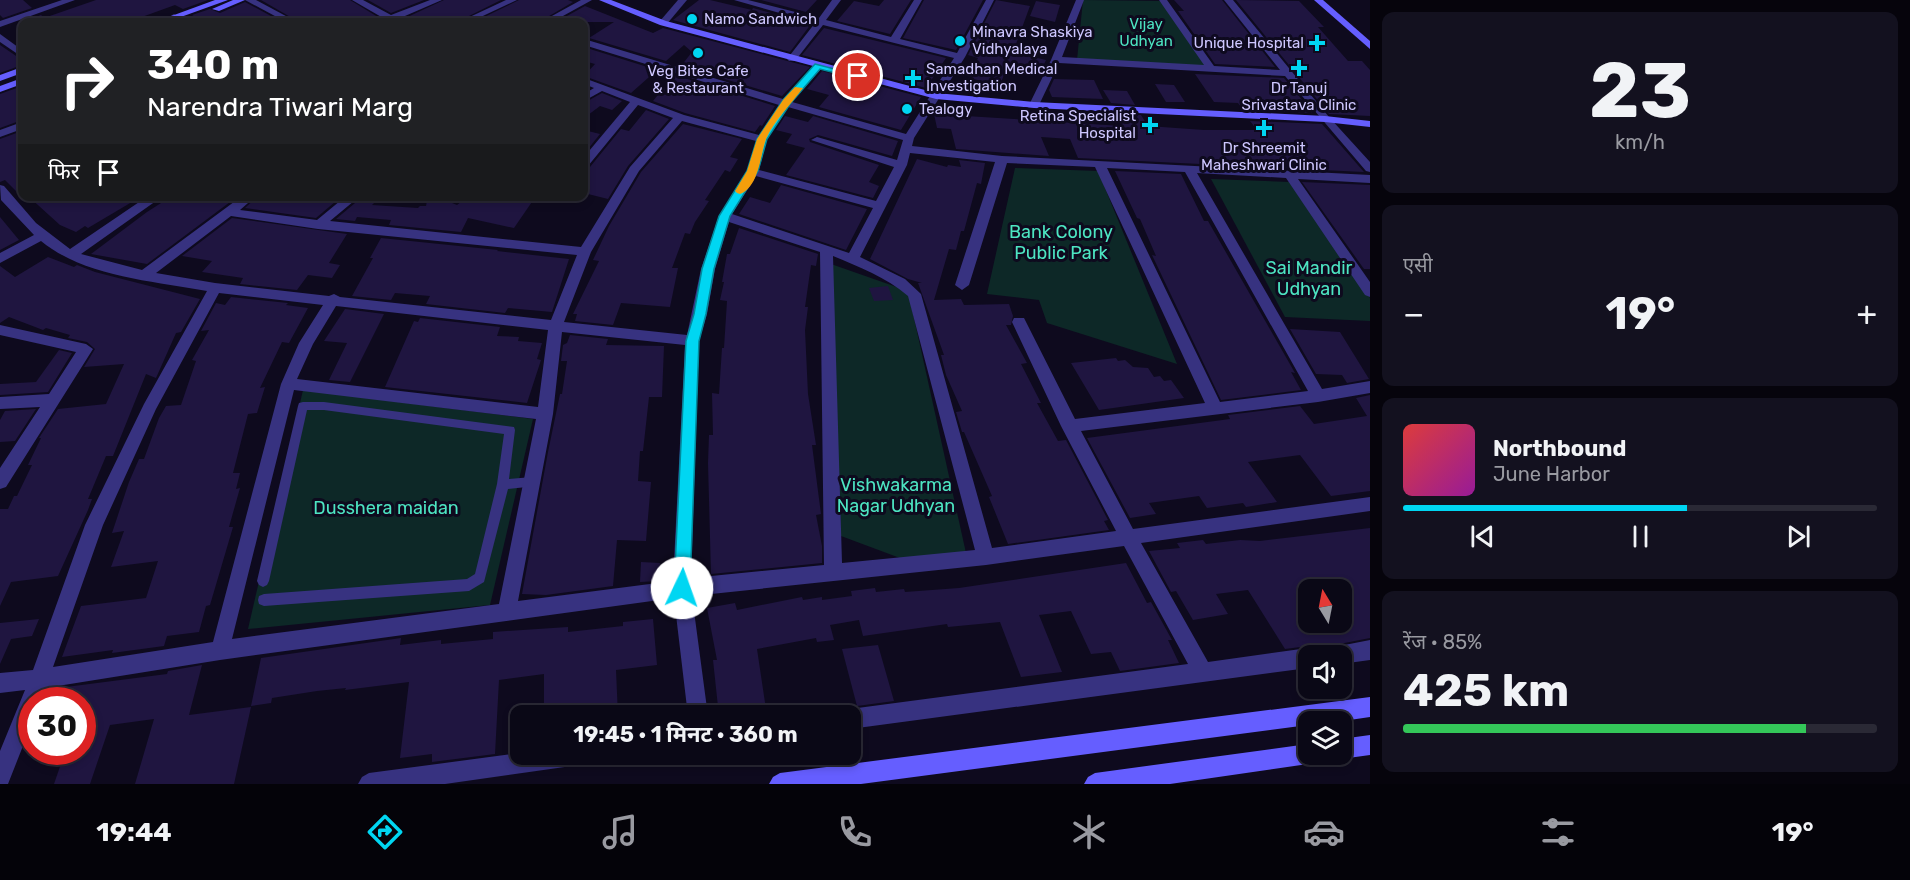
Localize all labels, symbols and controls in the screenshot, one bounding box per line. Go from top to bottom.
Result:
place label: Namo Sandwich [704,10,817,28]
marker: Namo Sandwich [685,12,699,26]
park label: Vijay Udhyan [1119,15,1173,50]
place label: Minavra Shaskiya Vidhyalaya [972,23,1093,58]
marker: Minavra Shaskiya Vidhyalaya [953,34,967,48]
place label: Unique Hospital [1193,34,1304,52]
marker: Unique Hospital [1308,34,1326,52]
text: 340 m [147,40,279,90]
icon: right [48,42,126,120]
text: 23 [1589,44,1691,137]
marker: Veg Bites Cafe & Restaurant [691,46,705,60]
pin [832,50,883,101]
icon: arrive [841,59,874,92]
marker: Dr Tanuj Srivastava Clinic [1290,59,1308,77]
place label: Samadhan Medical Investigation [926,60,1057,95]
place label: Veg Bites Cafe & Restaurant [647,62,749,97]
marker: Samadhan Medical Investigation [904,69,922,87]
place label: Dr Tanuj Srivastava Clinic [1242,79,1356,114]
text: Narendra Tiwari Marg [147,91,413,123]
place label: Tealogy [919,100,972,118]
marker: Tealogy [900,102,914,116]
place label: Retina Specialist Hospital [1020,107,1136,142]
marker: Retina Specialist Hospital [1141,116,1159,134]
marker: Dr Shreemit Maheshwari Clinic [1255,119,1273,137]
text: km/h [1615,130,1665,154]
place label: Dr Shreemit Maheshwari Clinic [1201,139,1327,174]
icon: arrive [92,156,125,189]
text: फिर [48,158,80,185]
park label: Bank Colony Public Park [1009,221,1113,264]
text: एसी [1403,253,1433,277]
park label: Sai Mandir Udhyan [1266,257,1353,300]
text: 19° [1606,287,1675,340]
text: − [1403,294,1424,333]
text: + [1856,294,1877,333]
text: Northbound [1493,435,1626,462]
text: June Harbor [1493,462,1610,486]
park label: Vishwakarma Nagar Udhyan [837,474,955,517]
park label: Dusshera maidan [313,497,459,519]
icon: previous [1466,520,1499,553]
icon: pause [1624,520,1657,553]
icon: next [1782,520,1815,553]
position arrow [650,556,714,620]
north arrow [1298,579,1352,633]
map controls [1298,579,1352,765]
text: रेंज · 85% [1403,630,1482,654]
button: sound [1298,645,1352,699]
text: 425 km [1403,664,1569,717]
speed limit sign: 30 [18,687,96,765]
button: layers [1298,711,1352,765]
text: 19:45 · 1 मिनट · 360 m [573,721,798,748]
icon: directions [364,811,406,853]
icon: music [599,811,641,853]
icon: phone [834,811,876,853]
icon: climate [1068,811,1110,853]
icon: car [1303,811,1345,853]
icon: filters [1537,811,1579,853]
text: 19:44 [96,816,172,848]
text: 19° [1772,816,1814,848]

